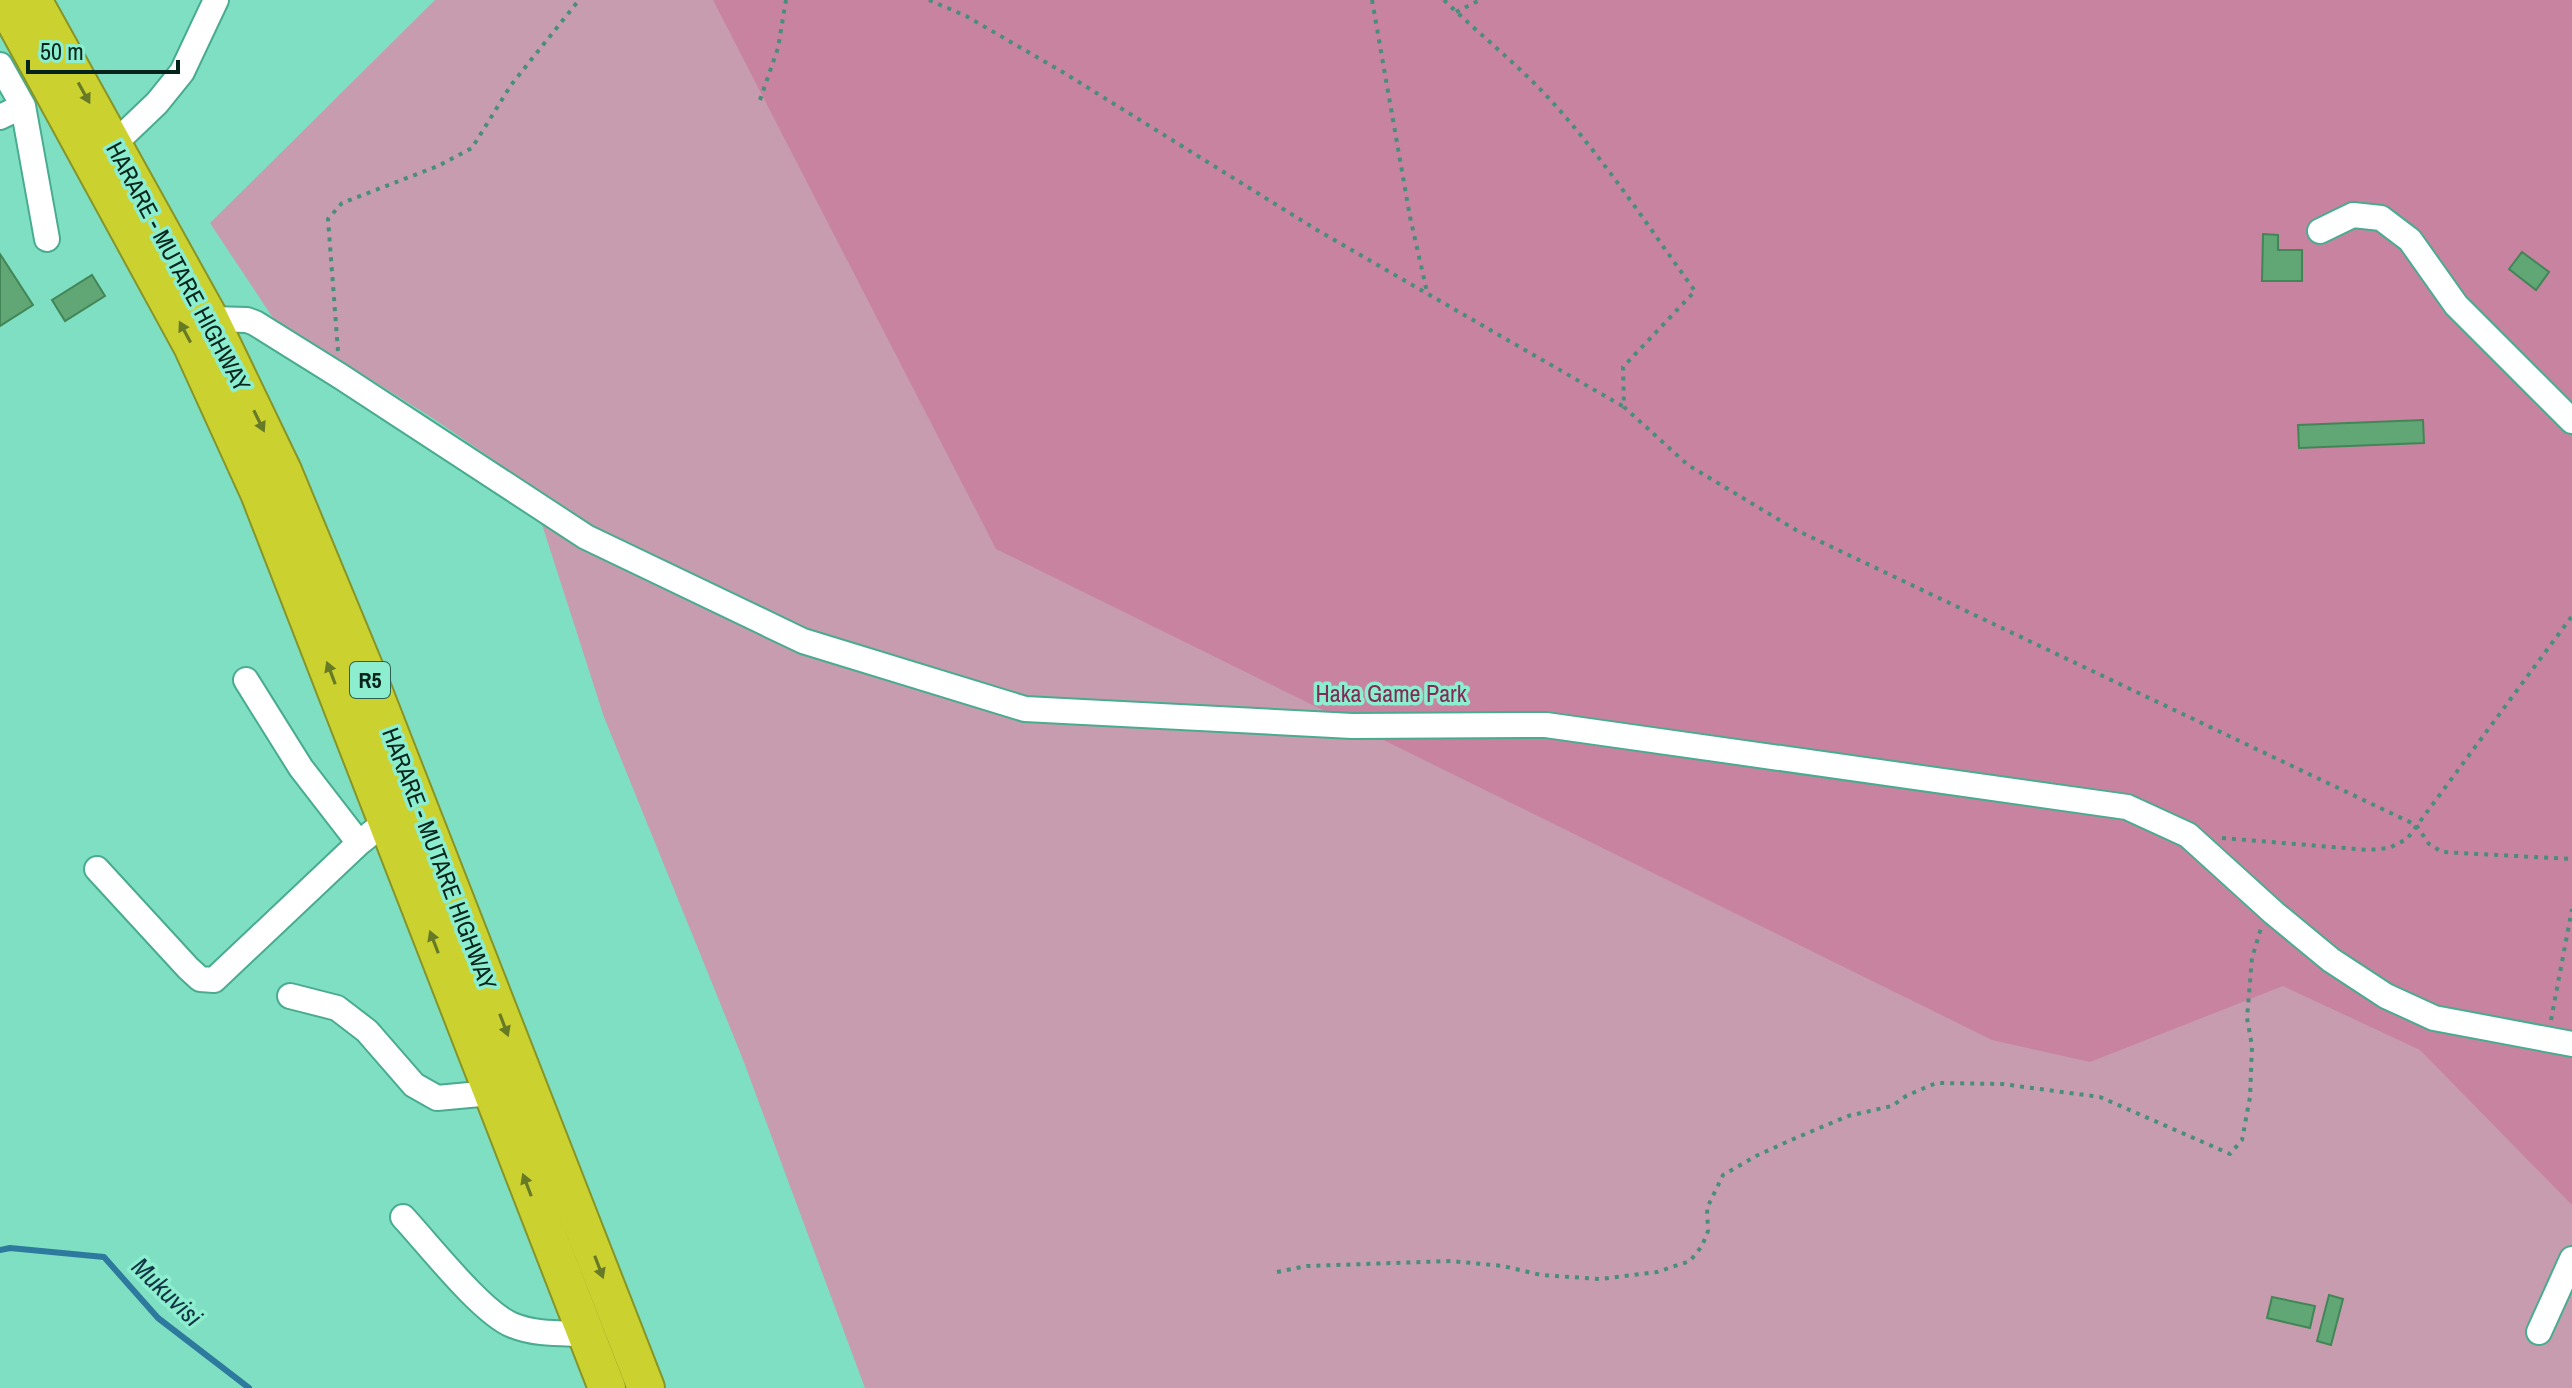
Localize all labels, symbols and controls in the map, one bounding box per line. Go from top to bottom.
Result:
scale bar [28,24,178,74]
text: 50 m [40,35,84,67]
one-way arrow [77,82,91,104]
street label: HARARE - MUTARE HIGHWAY [99,136,258,397]
one-way arrow [178,320,191,343]
one-way arrow [252,409,266,432]
one-way arrow [324,661,337,685]
road number: R5 [350,662,390,698]
park label: Haka Game Park [1316,677,1467,709]
street label: HARARE - MUTARE HIGHWAY [375,723,505,994]
one-way arrow [427,930,440,954]
one-way arrow [498,1013,511,1037]
one-way arrow [520,1173,533,1197]
water label: Mukuvisi [125,1249,210,1334]
one-way arrow [592,1255,605,1279]

